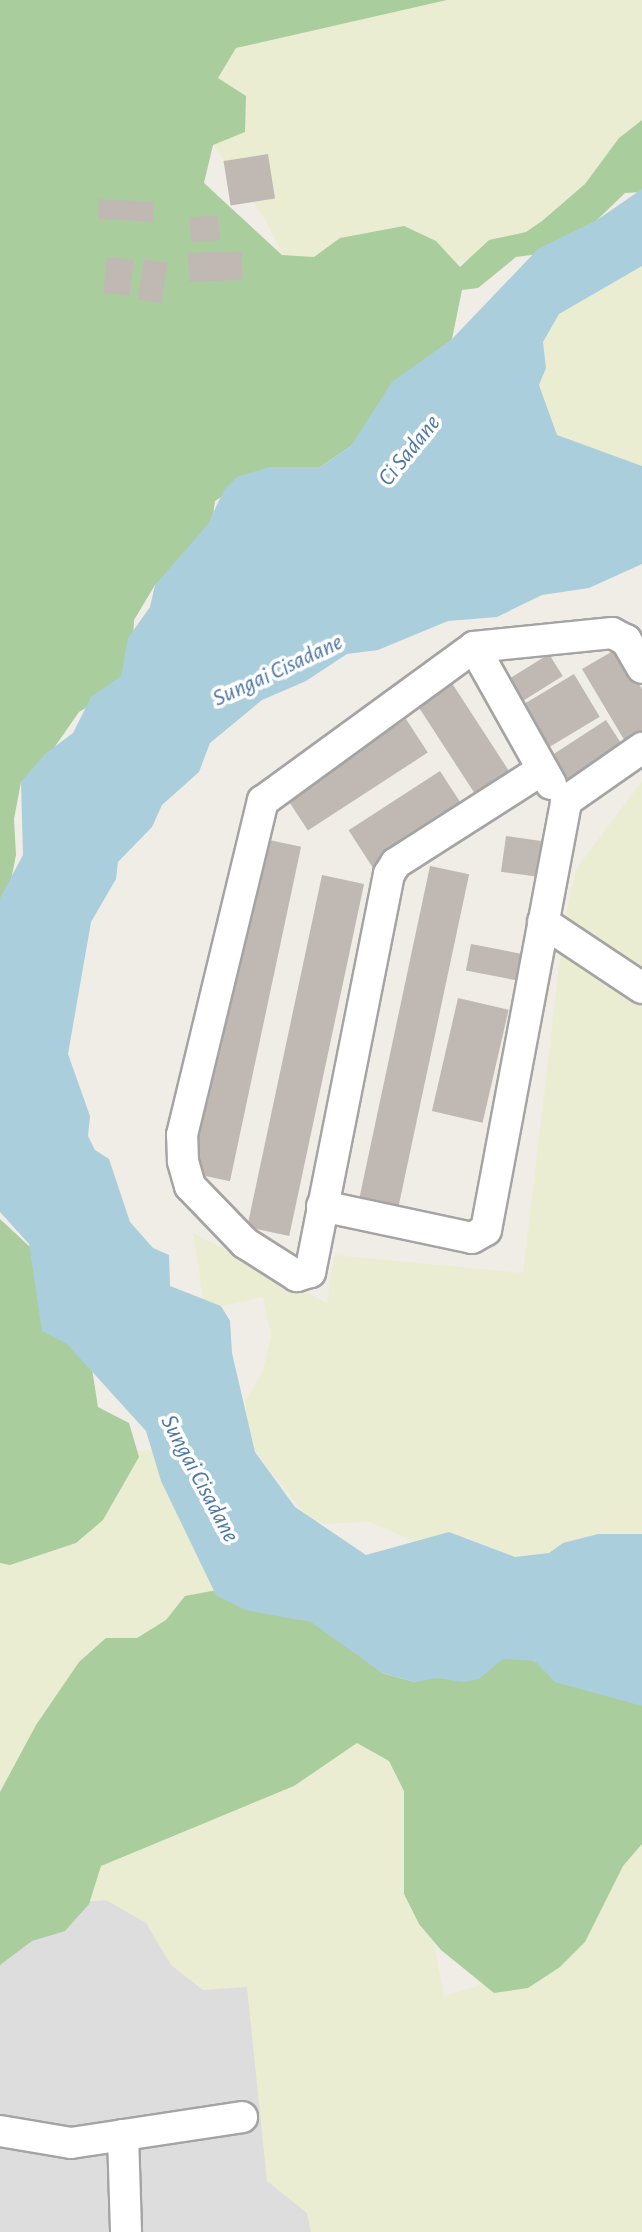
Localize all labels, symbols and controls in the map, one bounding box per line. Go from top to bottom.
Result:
water label: Ci Sadane [373,410,447,492]
water label: Sungai Cisadane [208,628,348,714]
water label: Sungai Cisadane [153,1410,245,1548]

